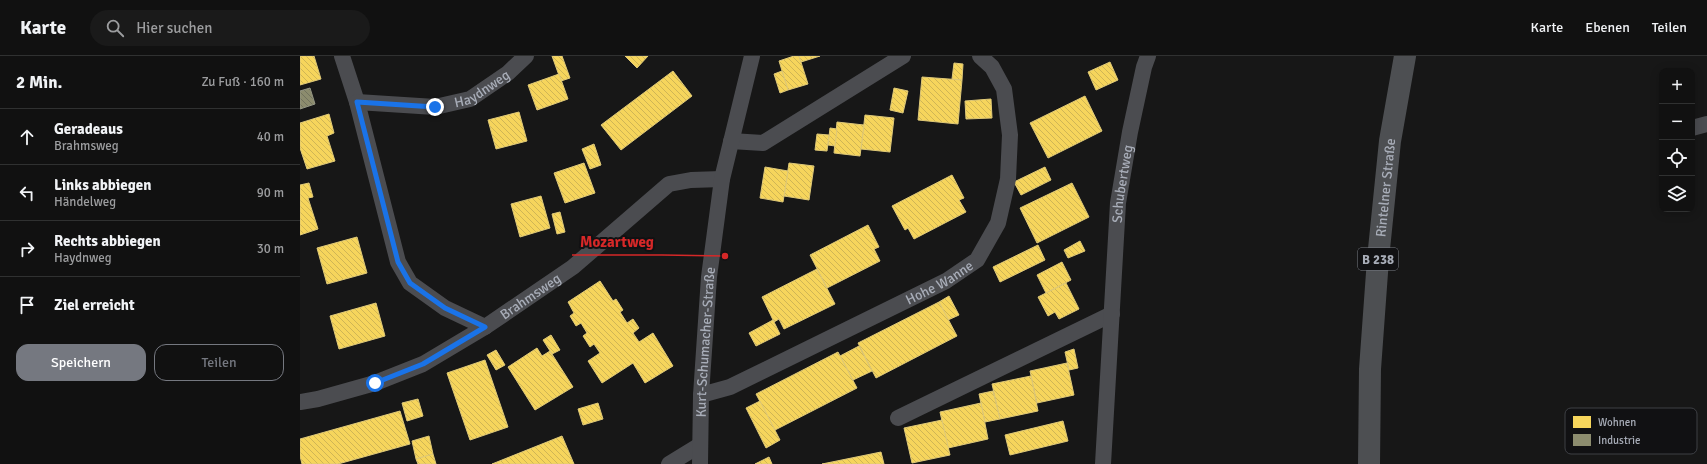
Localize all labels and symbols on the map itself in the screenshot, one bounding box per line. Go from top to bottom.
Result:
street label: Haydnweg [453,66,513,111]
route end [426,98,444,116]
street label: Rintelner Straße [1372,137,1399,238]
street label: Schubertweg [1109,143,1137,223]
callout: Mozartweg [572,228,662,255]
text: Mozartweg [580,233,654,251]
road number: B 238 [1358,248,1398,270]
street label: Hohe Wanne [903,257,977,309]
street label: Kurt-Schumacher-Straße [693,266,719,418]
street label: Brahmsweg [497,270,564,323]
route start [366,374,384,392]
legend [1565,408,1697,454]
text: Wohnen [1598,416,1636,429]
text: Industrie [1598,434,1640,447]

